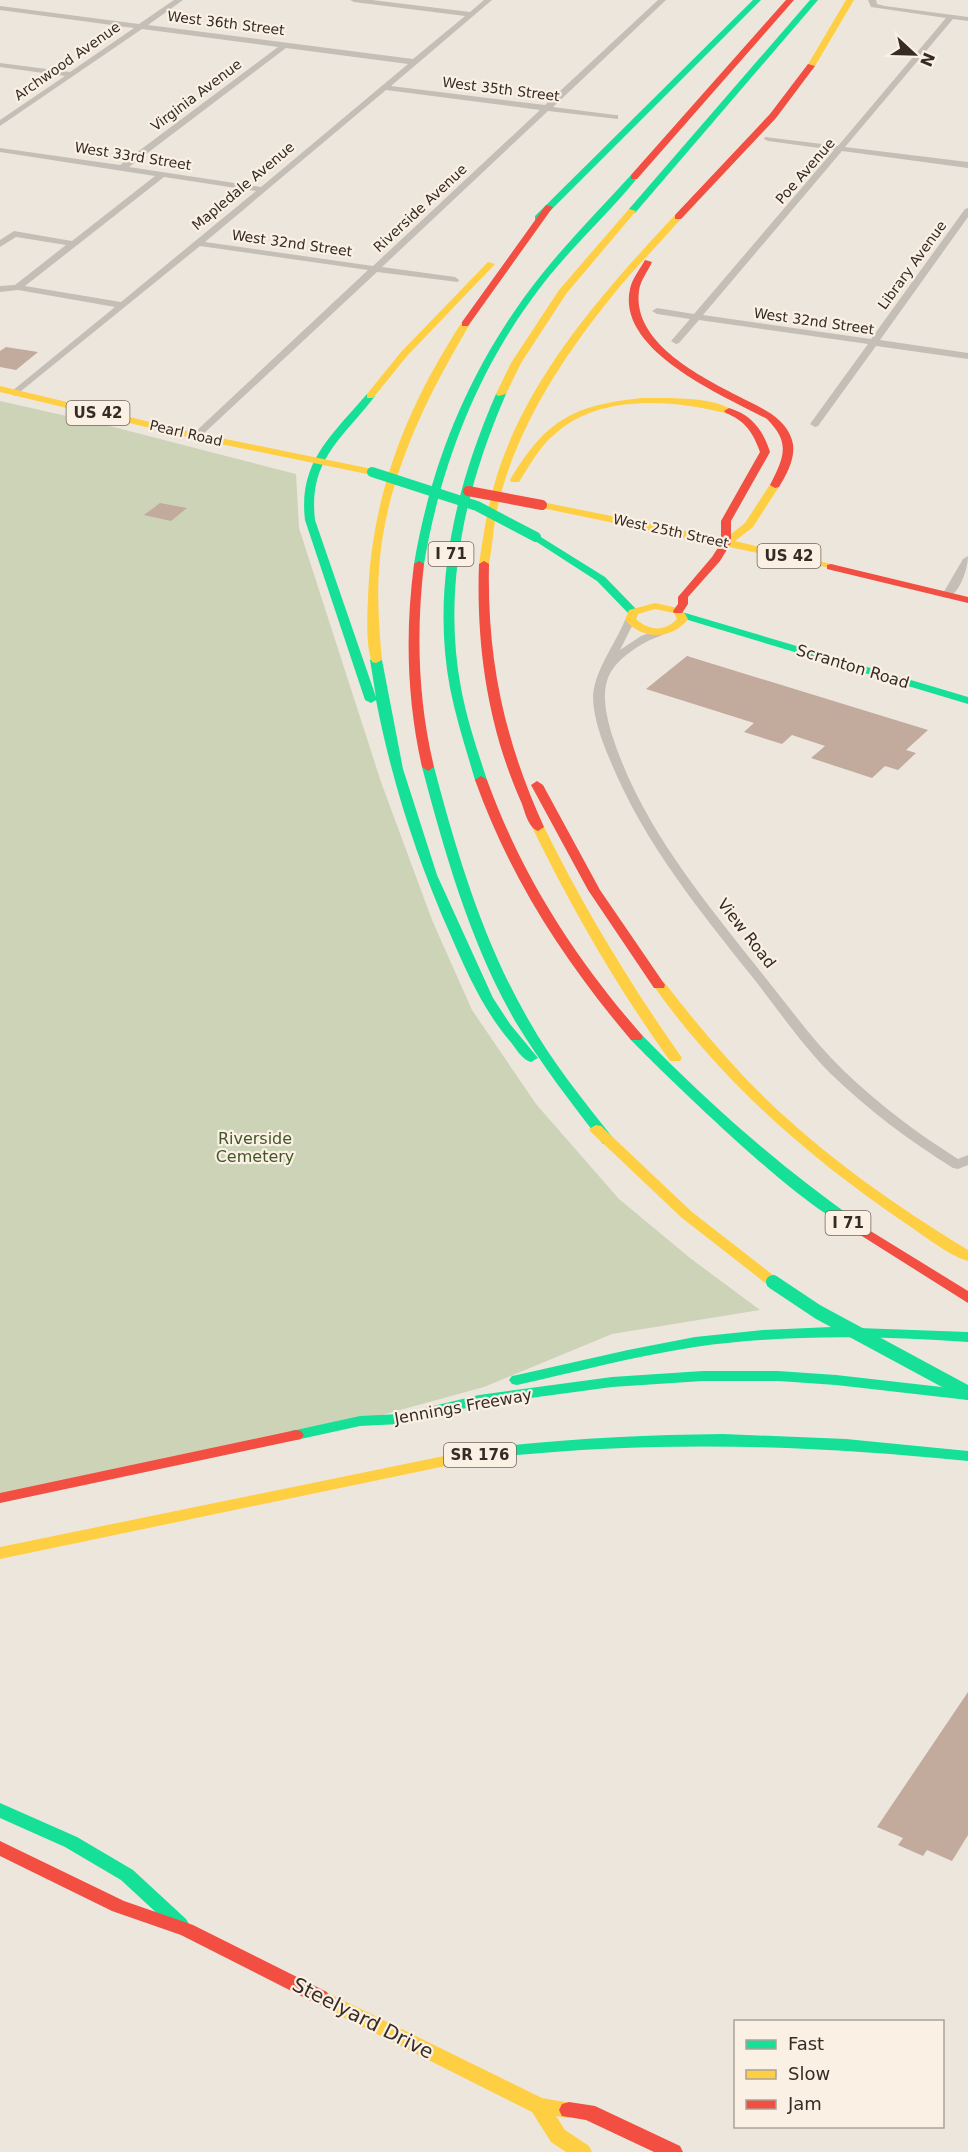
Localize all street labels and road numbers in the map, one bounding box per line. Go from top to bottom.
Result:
street label: West 36th Street [166,8,286,38]
street label: Archwood Avenue [11,18,123,104]
street label: Virginia Avenue [148,56,244,134]
street label: West 35th Street [441,74,561,104]
street label: Poe Avenue [772,135,838,207]
street label: West 33rd Street [73,139,193,173]
street label: Mapledale Avenue [189,139,297,233]
street label: Riverside Avenue [370,161,470,255]
street label: Library Avenue [875,218,949,312]
street label: West 32nd Street [231,227,354,259]
street label: West 32nd Street [753,305,876,337]
road number: US 42 [66,401,130,425]
street label: Pearl Road [148,417,224,449]
street label: West 25th Street [612,511,731,551]
road number: I 71 [428,542,474,566]
road number: US 42 [758,544,820,568]
street label: Scranton Road [794,640,912,693]
street label: View Road [714,895,780,972]
road number: I 71 [826,1211,870,1235]
street label: Jennings Freeway [392,1385,533,1428]
road number: SR 176 [444,1443,516,1467]
street label: Steelyard Drive [288,1972,438,2064]

